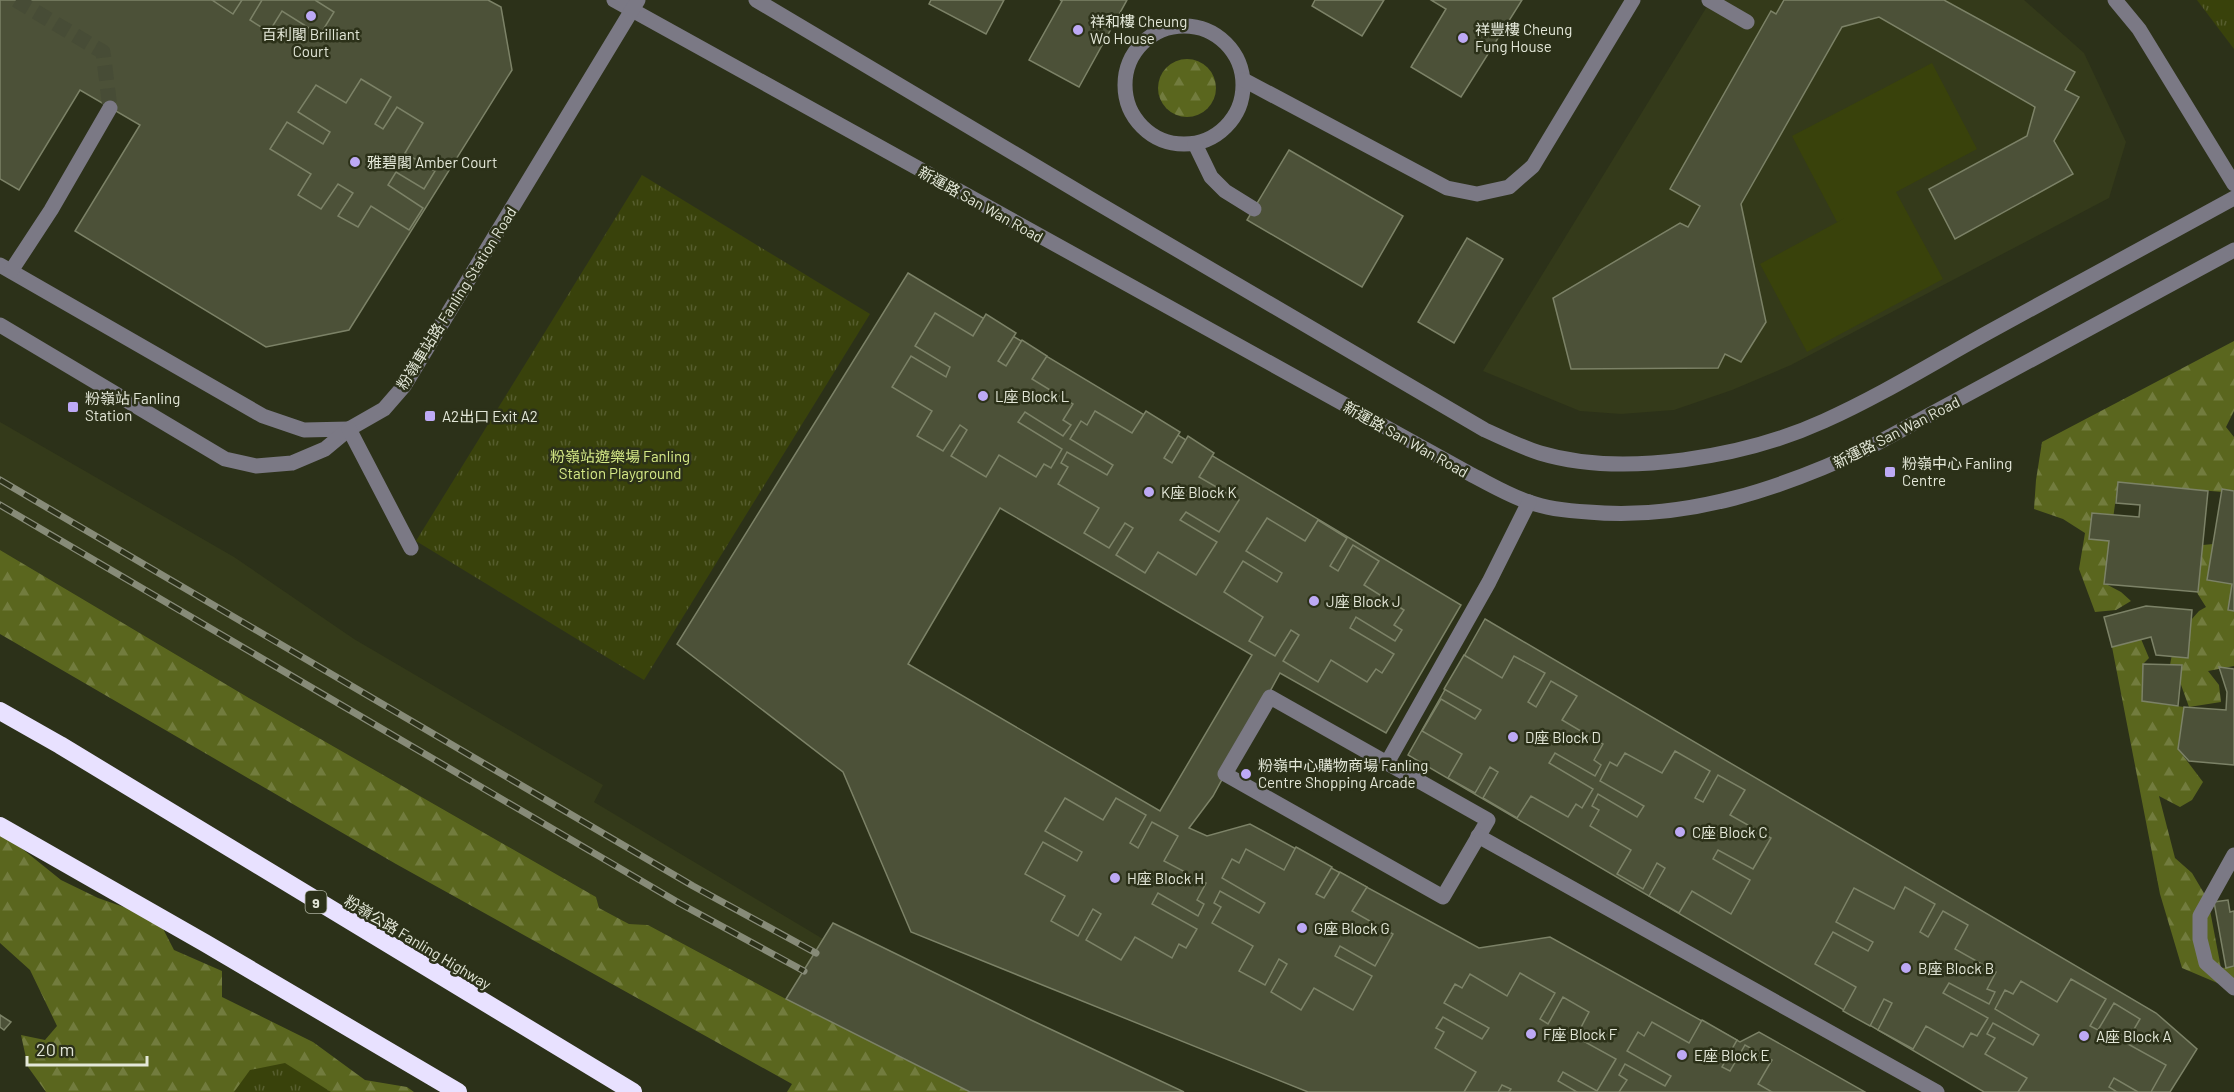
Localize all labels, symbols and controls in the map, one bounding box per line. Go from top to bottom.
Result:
marker: 百利閣 Brilliant Court [304,9,318,23]
place label: 祥和樓 Cheung Wo House [1090,12,1187,47]
place label: 祥豐樓 Cheung Fung House [1475,20,1572,55]
marker: 祥和樓 Cheung Wo House [1071,23,1085,37]
place label: 百利閣 Brilliant Court [262,25,360,60]
marker: 祥豐樓 Cheung Fung House [1456,31,1470,45]
place label: 雅碧閣 Amber Court [367,153,497,171]
marker: 雅碧閣 Amber Court [348,155,362,169]
street label: 新運路 San Wan Road [915,162,1047,246]
street label: 粉嶺車站路 Fanling Station Road [392,203,520,393]
place label: L座 Block L [995,387,1069,405]
place label: 粉嶺站 Fanling Station [85,389,180,424]
marker: L座 Block L [976,389,990,403]
street label: 新運路 San Wan Road [1830,392,1962,472]
street label: 新運路 San Wan Road [1340,397,1472,481]
marker: 粉嶺站 Fanling Station [66,400,80,414]
place label: A2出口 Exit A2 [442,407,538,425]
marker: A2出口 Exit A2 [423,409,437,423]
park label: 粉嶺站遊樂場 Fanling Station Playground [550,447,690,482]
place label: 粉嶺中心 Fanling Centre [1902,454,2012,489]
marker: 粉嶺中心 Fanling Centre [1883,465,1897,479]
place label: K座 Block K [1161,483,1237,501]
marker: K座 Block K [1142,485,1156,499]
place label: J座 Block J [1326,592,1401,610]
marker: J座 Block J [1307,594,1321,608]
place label: D座 Block D [1525,728,1601,746]
marker: D座 Block D [1506,730,1520,744]
place label: 粉嶺中心購物商場 Fanling Centre Shopping Arcade [1258,756,1428,791]
marker: 粉嶺中心購物商場 Fanling Centre Shopping Arcade [1239,767,1253,781]
place label: C座 Block C [1692,823,1768,841]
marker: C座 Block C [1673,825,1687,839]
place label: H座 Block H [1127,869,1204,887]
marker: H座 Block H [1108,871,1122,885]
road number: 9 [306,891,326,913]
street label: 粉嶺公路 Fanling Highway [341,891,495,993]
place label: G座 Block G [1314,919,1390,937]
marker: G座 Block G [1295,921,1309,935]
place label: B座 Block B [1918,959,1994,977]
marker: B座 Block B [1899,961,1913,975]
place label: F座 Block F [1543,1025,1618,1043]
marker: F座 Block F [1524,1027,1538,1041]
place label: A座 Block A [2096,1027,2172,1045]
scale bar [27,1029,147,1067]
marker: A座 Block A [2077,1029,2091,1043]
text: 20 m [36,1038,74,1060]
place label: E座 Block E [1694,1046,1770,1064]
marker: E座 Block E [1675,1048,1689,1062]

